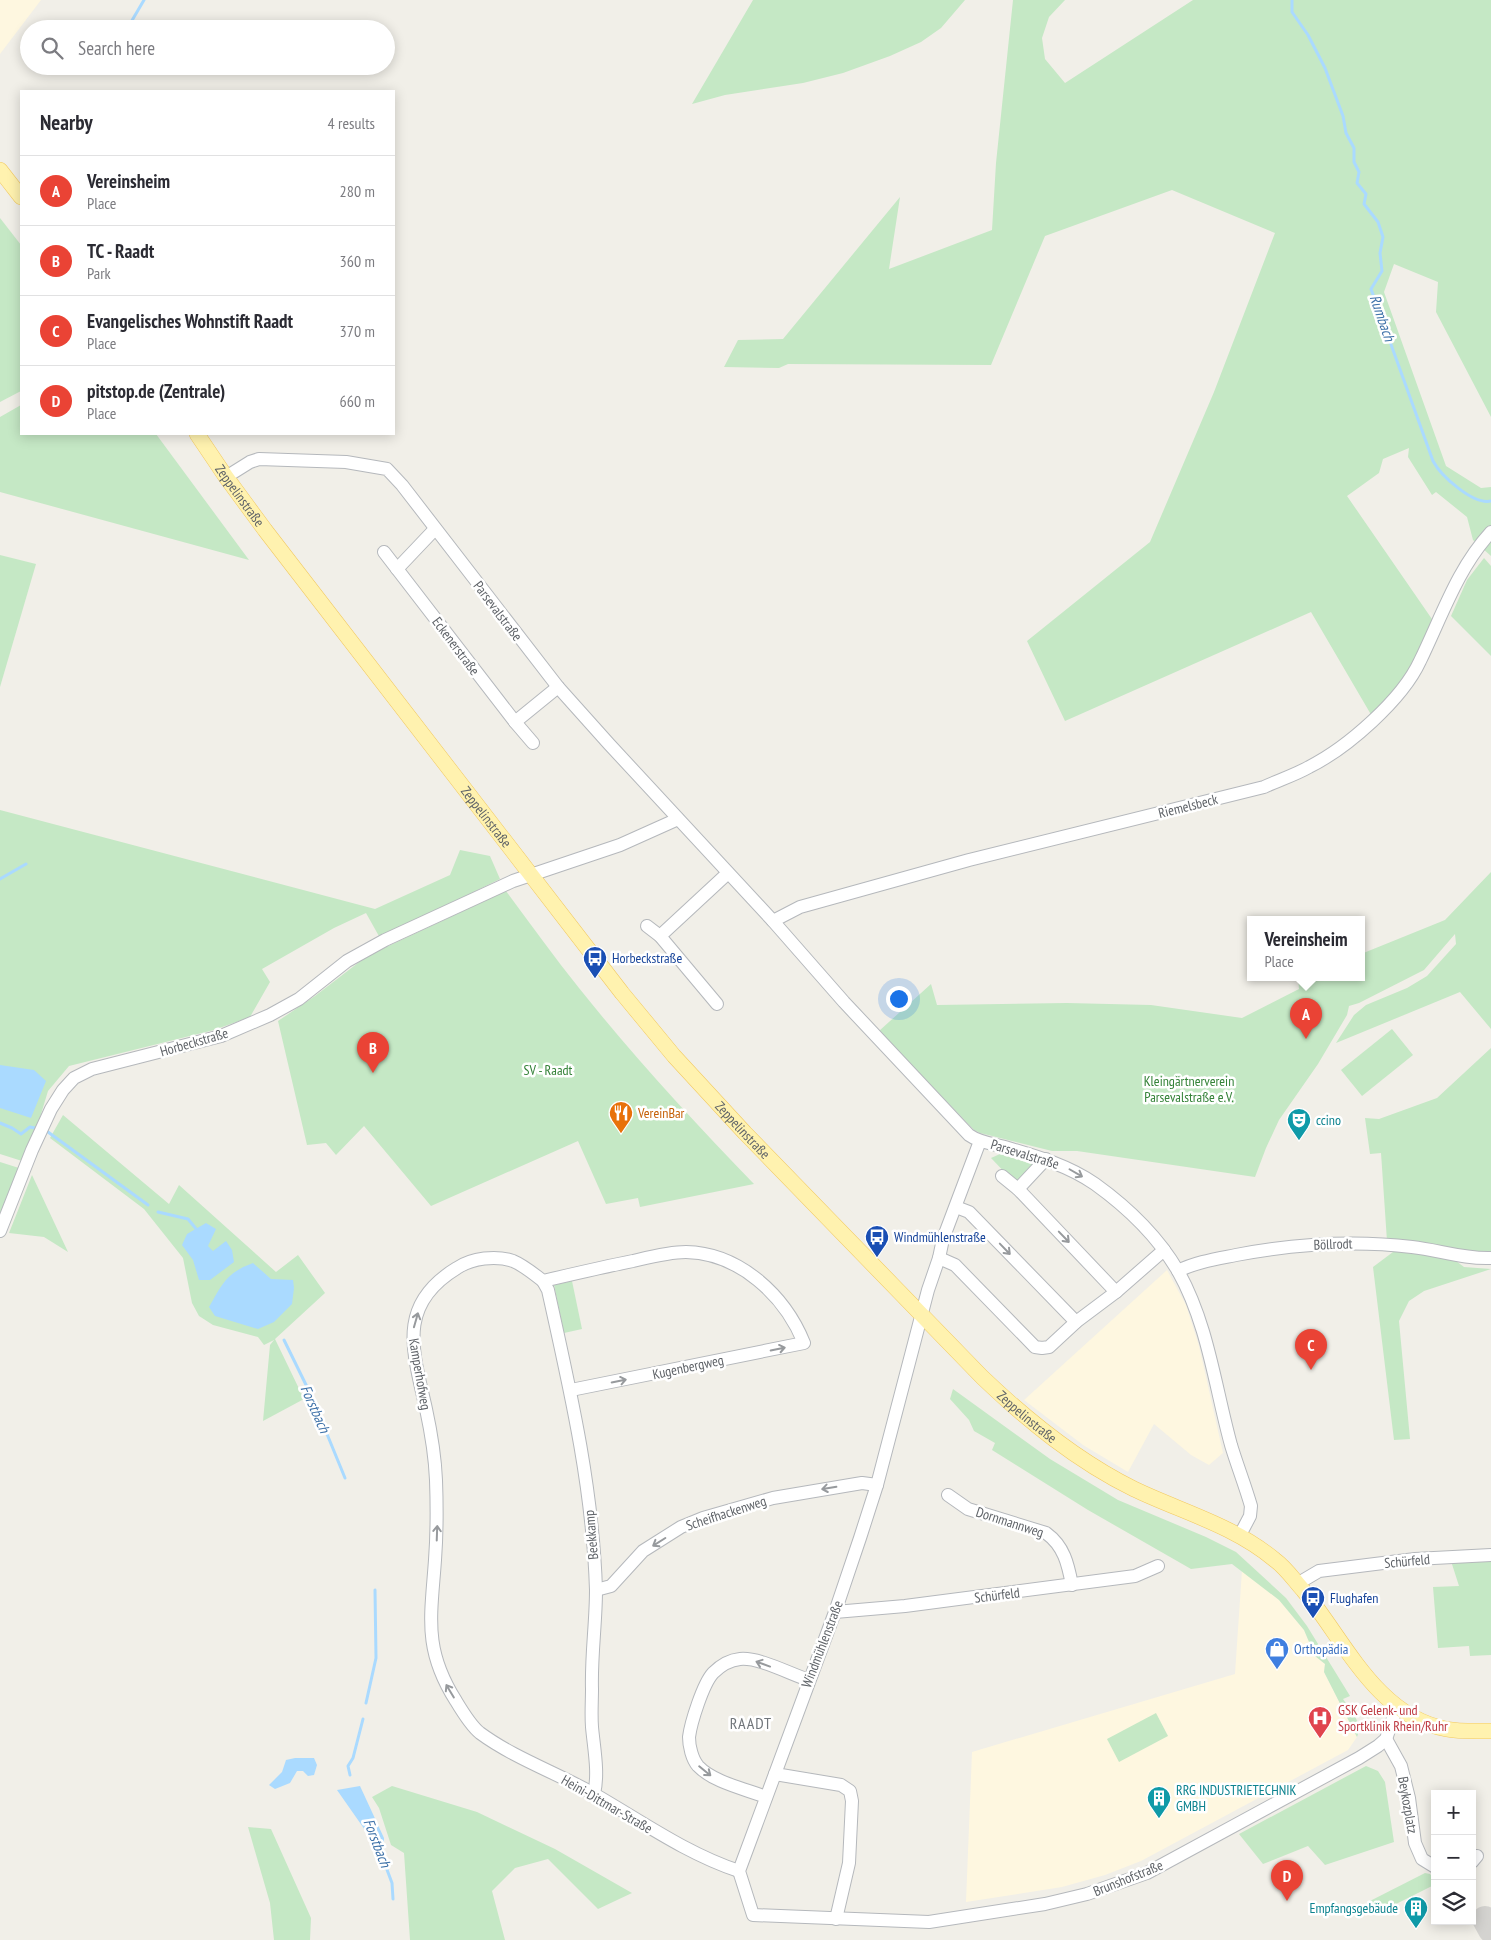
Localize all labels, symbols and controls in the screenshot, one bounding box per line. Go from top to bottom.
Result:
search box [20,20,395,75]
icon: search [38,34,66,62]
text: Search here [78,36,155,60]
text: Nearby [40,109,93,136]
text: 4 results [328,113,375,133]
text: Vereinsheim [87,169,170,193]
text: A [52,181,60,201]
text: 280 m [340,181,375,201]
text: Place [87,193,116,213]
text: TC - Raadt [87,239,154,263]
text: B [52,251,60,271]
text: 360 m [340,251,375,271]
text: Park [87,263,111,283]
water label: Rumbach [1366,292,1400,345]
text: Evangelisches Wohnstift Raadt [87,309,293,333]
text: C [52,321,60,341]
text: 370 m [340,321,375,341]
text: Place [87,333,116,353]
text: pitstop.de (Zentrale) [87,379,225,403]
text: D [52,391,60,411]
text: 660 m [340,391,375,411]
text: Place [87,403,116,423]
street label: Zeppelinstraße [211,461,269,530]
street label: Parsevalstraße [470,577,527,645]
street label: Eckenerstraße [428,613,484,679]
street label: Zeppelinstraße [457,783,516,851]
street label: Riemelsbeck [1156,790,1220,822]
popup [1247,916,1365,981]
text: Vereinsheim [1264,927,1348,951]
bus stop icon: Horbeckstraße [582,945,608,979]
place label: Horbeckstraße [612,949,682,967]
text: Place [1264,951,1294,971]
your location [886,986,912,1012]
pin: A [1290,998,1322,1039]
street label: Horbeckstraße [158,1024,230,1060]
pin: B [357,1032,389,1073]
park label: SV - Raadt [524,1061,573,1079]
park label: Kleingärtnerverein Parsevalstraße e.V. [1144,1072,1234,1106]
street label: Zeppelinstraße [711,1097,774,1163]
restaurant icon: VereinBar [608,1100,634,1134]
place label: VereinBar [637,1104,685,1122]
theatre icon: ccino [1286,1107,1312,1141]
place label: ccino [1316,1111,1341,1129]
street label: Parsevalstraße [989,1135,1062,1173]
one-way arrow [1068,1168,1082,1178]
bus stop icon: Windmühlenstraße [864,1224,890,1258]
place label: Windmühlenstraße [894,1228,986,1246]
one-way arrow [1058,1230,1070,1243]
street label: Böllrodt [1313,1234,1353,1254]
one-way arrow [999,1243,1011,1256]
one-way arrow [411,1313,421,1329]
pin: C [1295,1329,1327,1370]
street label: Kamperhofweg [405,1337,435,1411]
one-way arrow [770,1343,786,1353]
street label: Kugenbergweg [651,1351,725,1383]
one-way arrow [610,1375,626,1385]
water label: Forstbach [297,1382,335,1437]
street label: Zeppelinstraße [993,1387,1061,1447]
one-way arrow [822,1484,838,1494]
street label: Scheifhackenweg [684,1492,768,1534]
street label: Dornmannweg [974,1503,1046,1541]
street label: Beekkamp [580,1509,602,1561]
one-way arrow [432,1525,441,1541]
one-way arrow [652,1537,666,1547]
street label: Schürfeld [1383,1550,1431,1572]
street label: Schürfeld [973,1583,1021,1607]
bus stop icon: Flughafen [1300,1585,1326,1619]
place label: Flughafen [1330,1589,1378,1607]
street label: Windmühlenstraße [797,1598,847,1690]
shop icon: Orthopädia [1264,1636,1290,1670]
place label: Orthopädia [1294,1640,1348,1658]
one-way arrow [756,1659,771,1668]
one-way arrow [445,1684,455,1699]
place label: GSK Gelenk- und Sportklinik Rhein/Ruhr [1338,1701,1448,1735]
hospital icon: GSK Gelenk- und Sportklinik Rhein/Ruhr [1307,1705,1333,1739]
district label: RAADT [730,1713,772,1733]
one-way arrow [698,1766,711,1777]
street label: Heini-Dittmar-Straße [558,1771,656,1837]
street label: Beykozplatz [1394,1775,1422,1835]
place label: RRG INDUSTRIETECHNIK GMBH [1176,1781,1297,1815]
building icon: RRG INDUSTRIETECHNIK GMBH [1146,1785,1172,1819]
map controls [1431,1790,1476,1925]
button: + [1431,1790,1476,1835]
water label: Forstbach [360,1816,396,1871]
button: − [1431,1835,1476,1880]
street label: Brunshofstraße [1090,1856,1166,1900]
pin: D [1271,1860,1303,1901]
button: layers [1431,1880,1476,1925]
building icon: Empfangsgebäude [1403,1895,1429,1929]
place label: Empfangsgebäude [1309,1899,1398,1917]

